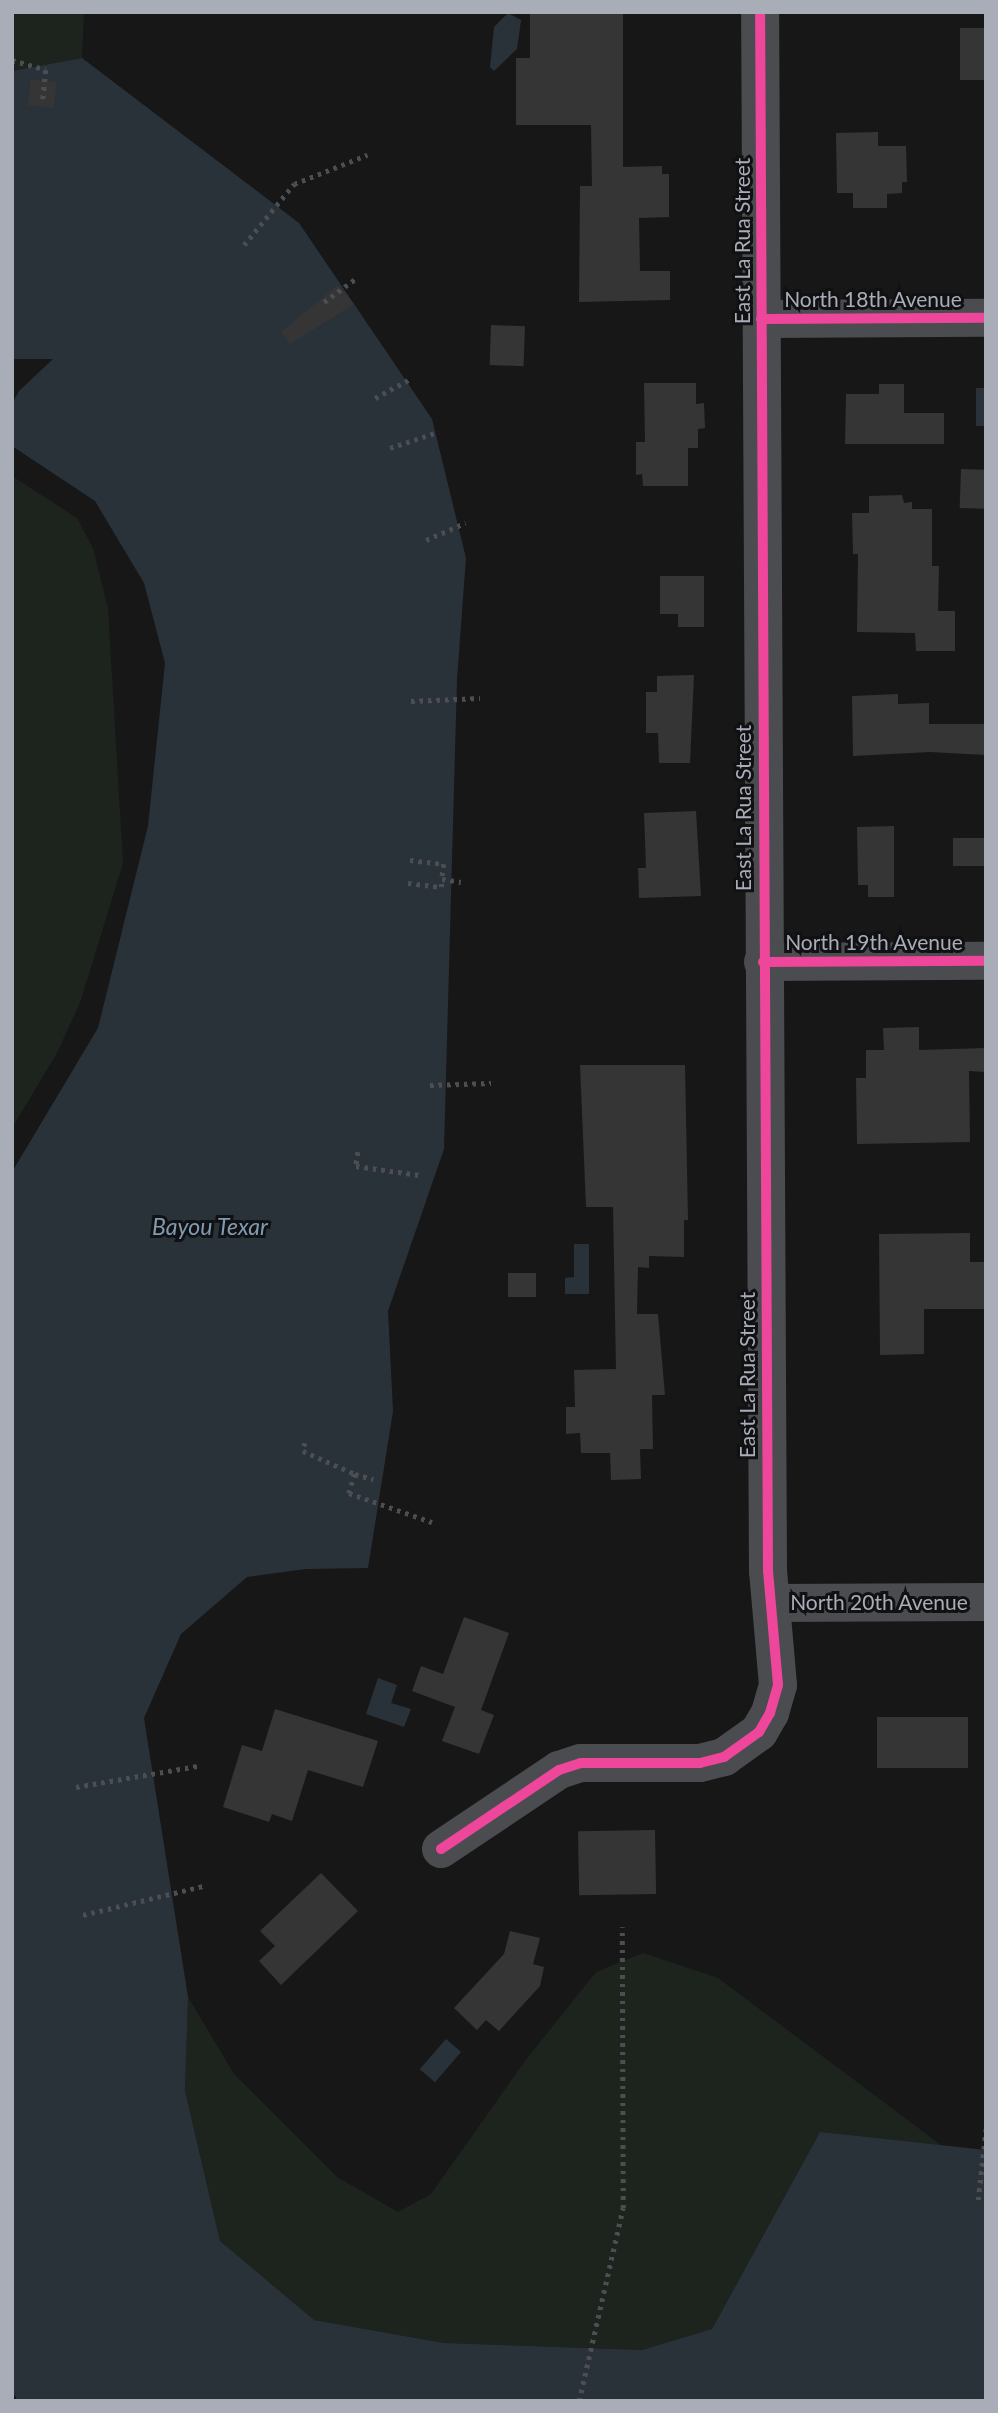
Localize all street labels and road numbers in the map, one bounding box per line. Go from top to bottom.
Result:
street label: East La Rua Street [729,158,755,324]
street label: North 18th Avenue [784,286,962,312]
street label: East La Rua Street [730,725,756,891]
street label: North 19th Avenue [785,929,963,955]
street label: East La Rua Street [734,1292,760,1458]
street label: North 20th Avenue [790,1589,968,1615]

